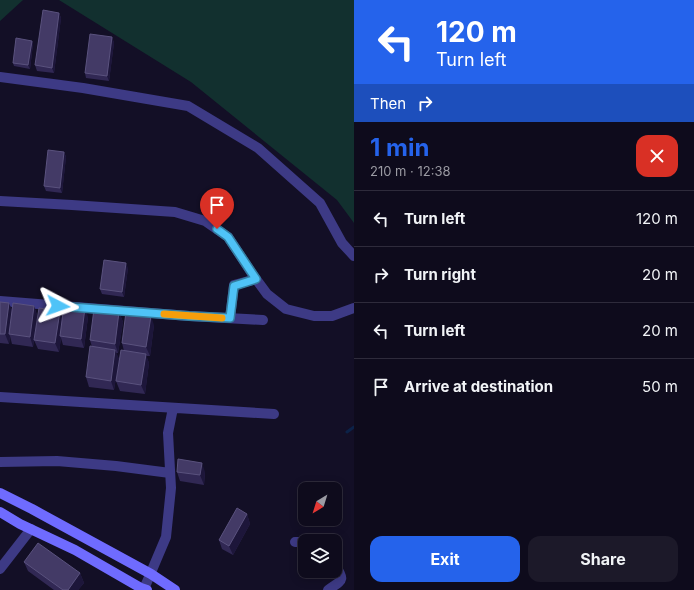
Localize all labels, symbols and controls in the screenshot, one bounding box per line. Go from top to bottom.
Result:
text: 120 m [436,15,517,49]
icon: left [370,16,422,68]
text: Turn left [436,49,506,70]
icon: right [414,92,436,114]
text: Then [370,94,406,113]
text: 1 min [370,133,429,162]
button: close [636,135,678,177]
text: 210 m · 12:38 [370,163,451,179]
pin [200,188,234,229]
icon: arrive [206,194,228,216]
icon: left [370,208,392,230]
text: Turn left [404,209,465,228]
text: 120 m [636,209,678,228]
icon: right [370,264,392,286]
text: Turn right [404,265,476,284]
text: 20 m [642,265,678,284]
position arrow [37,285,79,327]
icon: left [370,320,392,342]
text: Turn left [404,321,465,340]
text: 20 m [642,321,678,340]
icon: arrive [370,376,392,398]
text: Arrive at destination [404,377,553,396]
text: 50 m [642,377,678,396]
north arrow [298,482,342,526]
map controls [298,482,342,578]
button: layers [298,534,342,578]
button: Exit [370,536,520,582]
button: Share [528,536,678,582]

